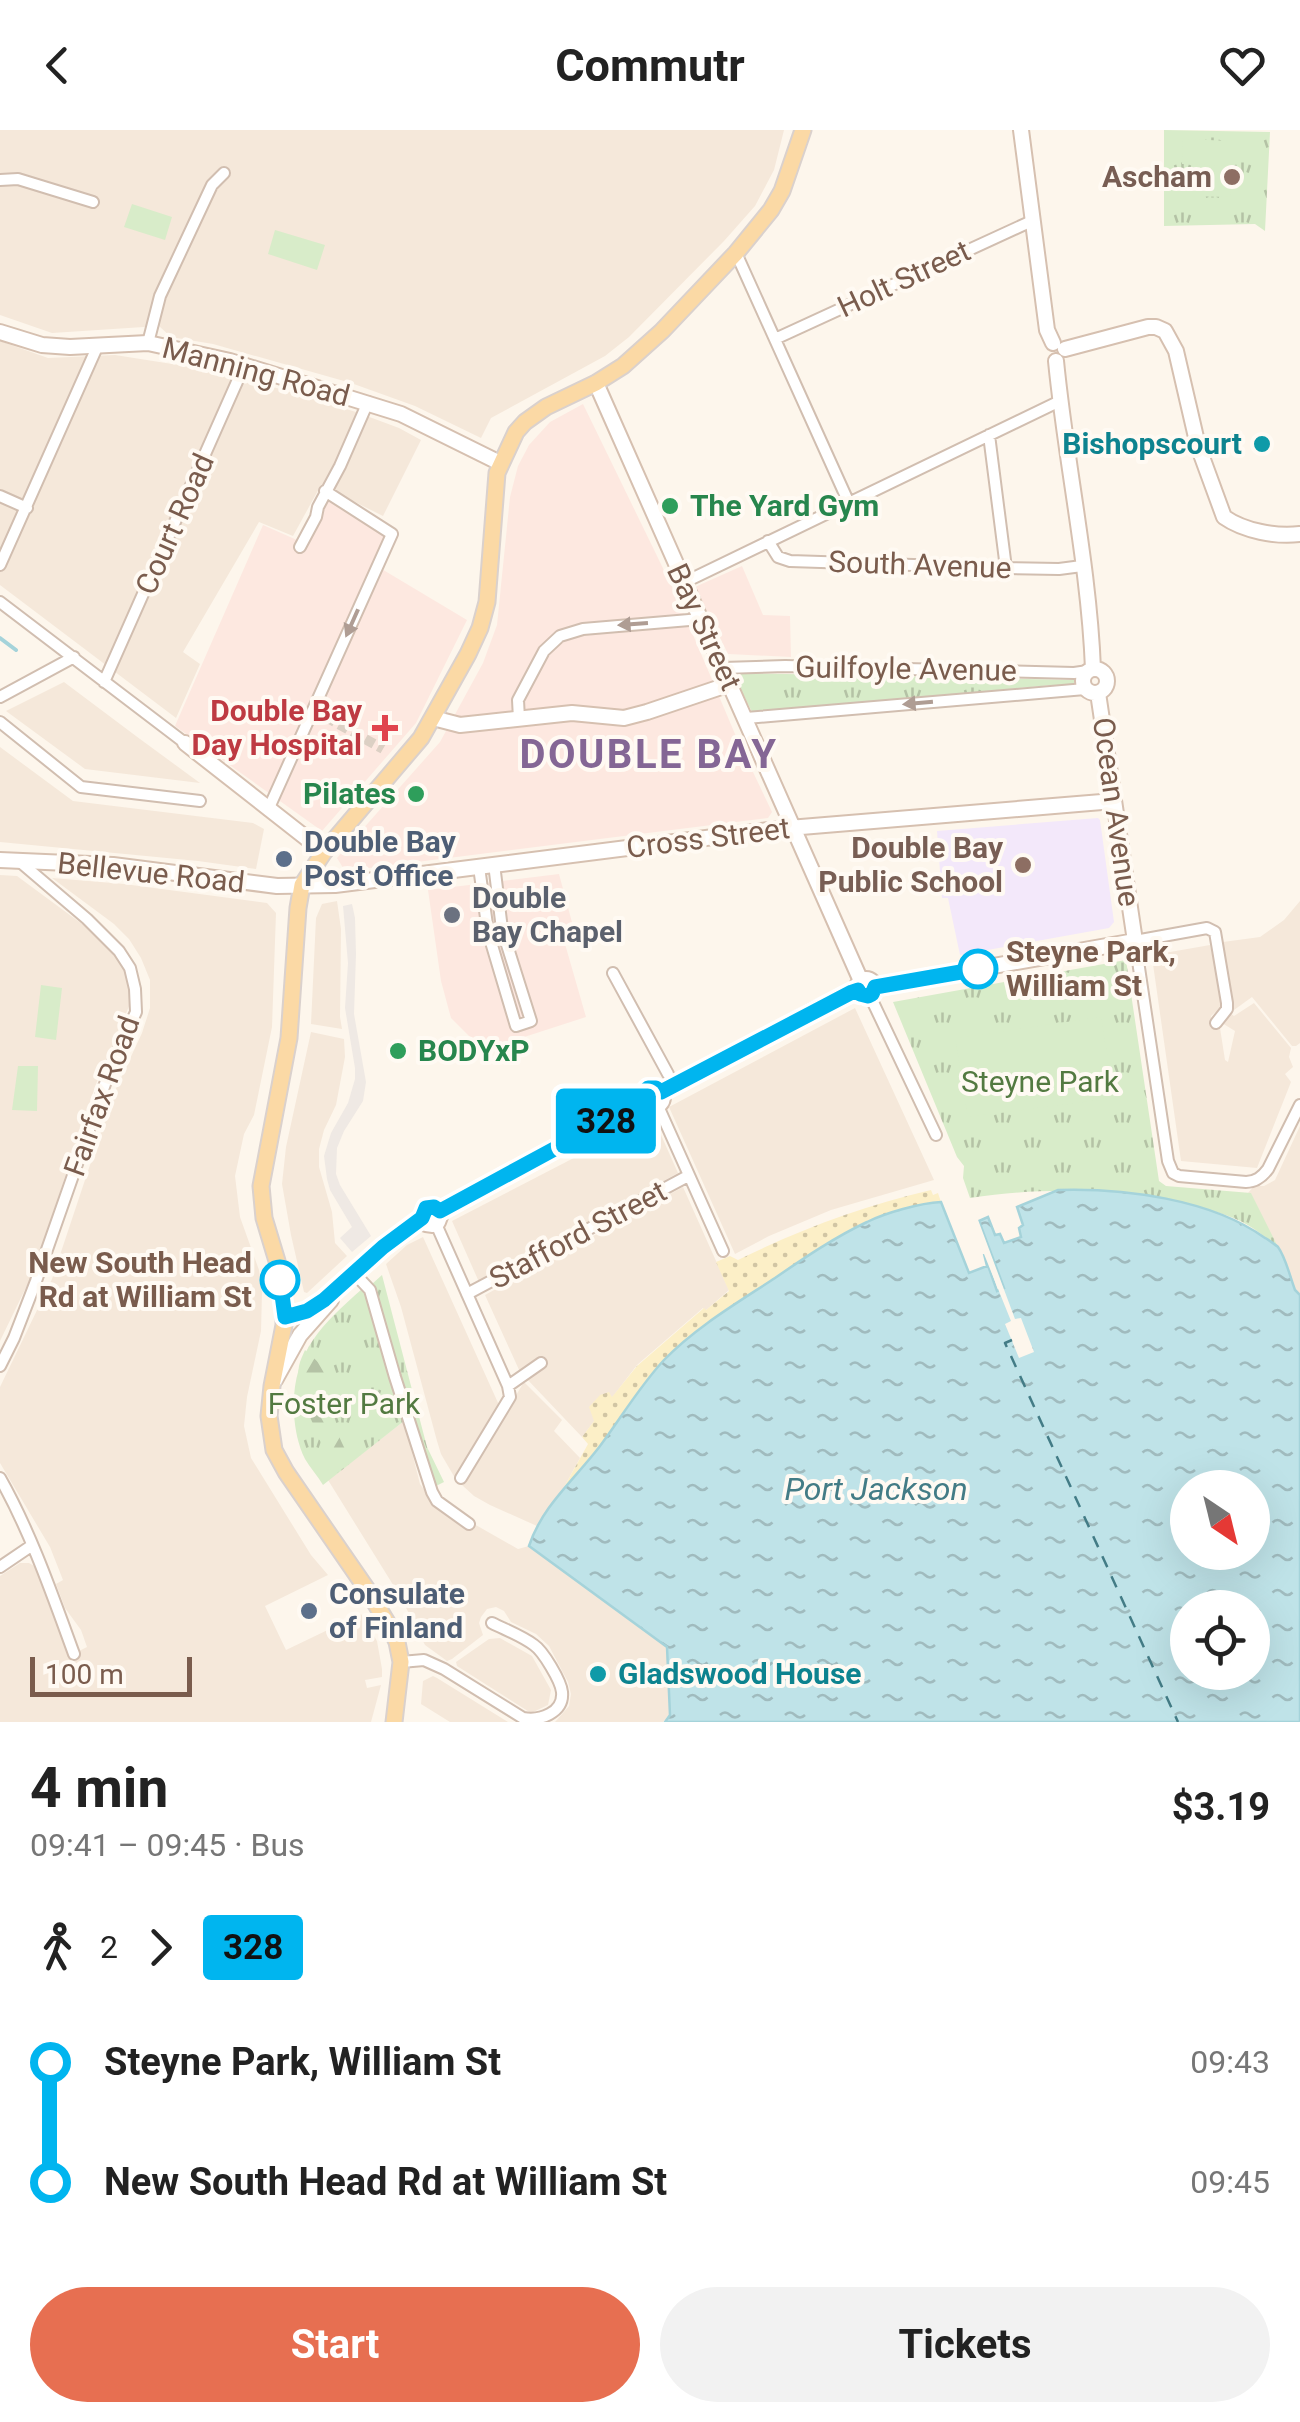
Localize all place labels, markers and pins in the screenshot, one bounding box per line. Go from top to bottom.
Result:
place label: Ascham [1102,159,1212,194]
marker: Ascham [1221,166,1243,188]
place label: Bishopscourt [1062,426,1242,461]
marker: Bishopscourt [1251,433,1273,455]
place label: The Yard Gym [690,488,879,523]
marker: The Yard Gym [659,495,681,517]
place label: Double Bay Day Hospital [192,693,363,762]
marker: Double Bay Day Hospital [372,715,398,741]
place label: Pilates [303,776,396,811]
marker: Pilates [405,783,427,805]
place label: Double Bay Post Office [304,824,457,893]
place label: Double Bay Public School [818,830,1004,899]
marker: Double Bay Post Office [273,848,295,870]
marker: Double Bay Public School [1012,854,1034,876]
place label: Double Bay Chapel [472,880,623,949]
marker: Double Bay Chapel [441,904,463,926]
place label: Steyne Park, William St [1006,934,1176,1003]
marker: Steyne Park, William St [959,950,997,988]
place label: BODYxP [418,1033,530,1068]
marker: BODYxP [387,1040,409,1062]
place label: New South Head Rd at William St [28,1245,252,1314]
marker: New South Head Rd at William St [261,1261,299,1299]
place label: Consulate of Finland [329,1576,465,1645]
marker: Consulate of Finland [298,1600,320,1622]
place label: Gladswood House [618,1656,862,1691]
marker: Gladswood House [587,1663,609,1685]

